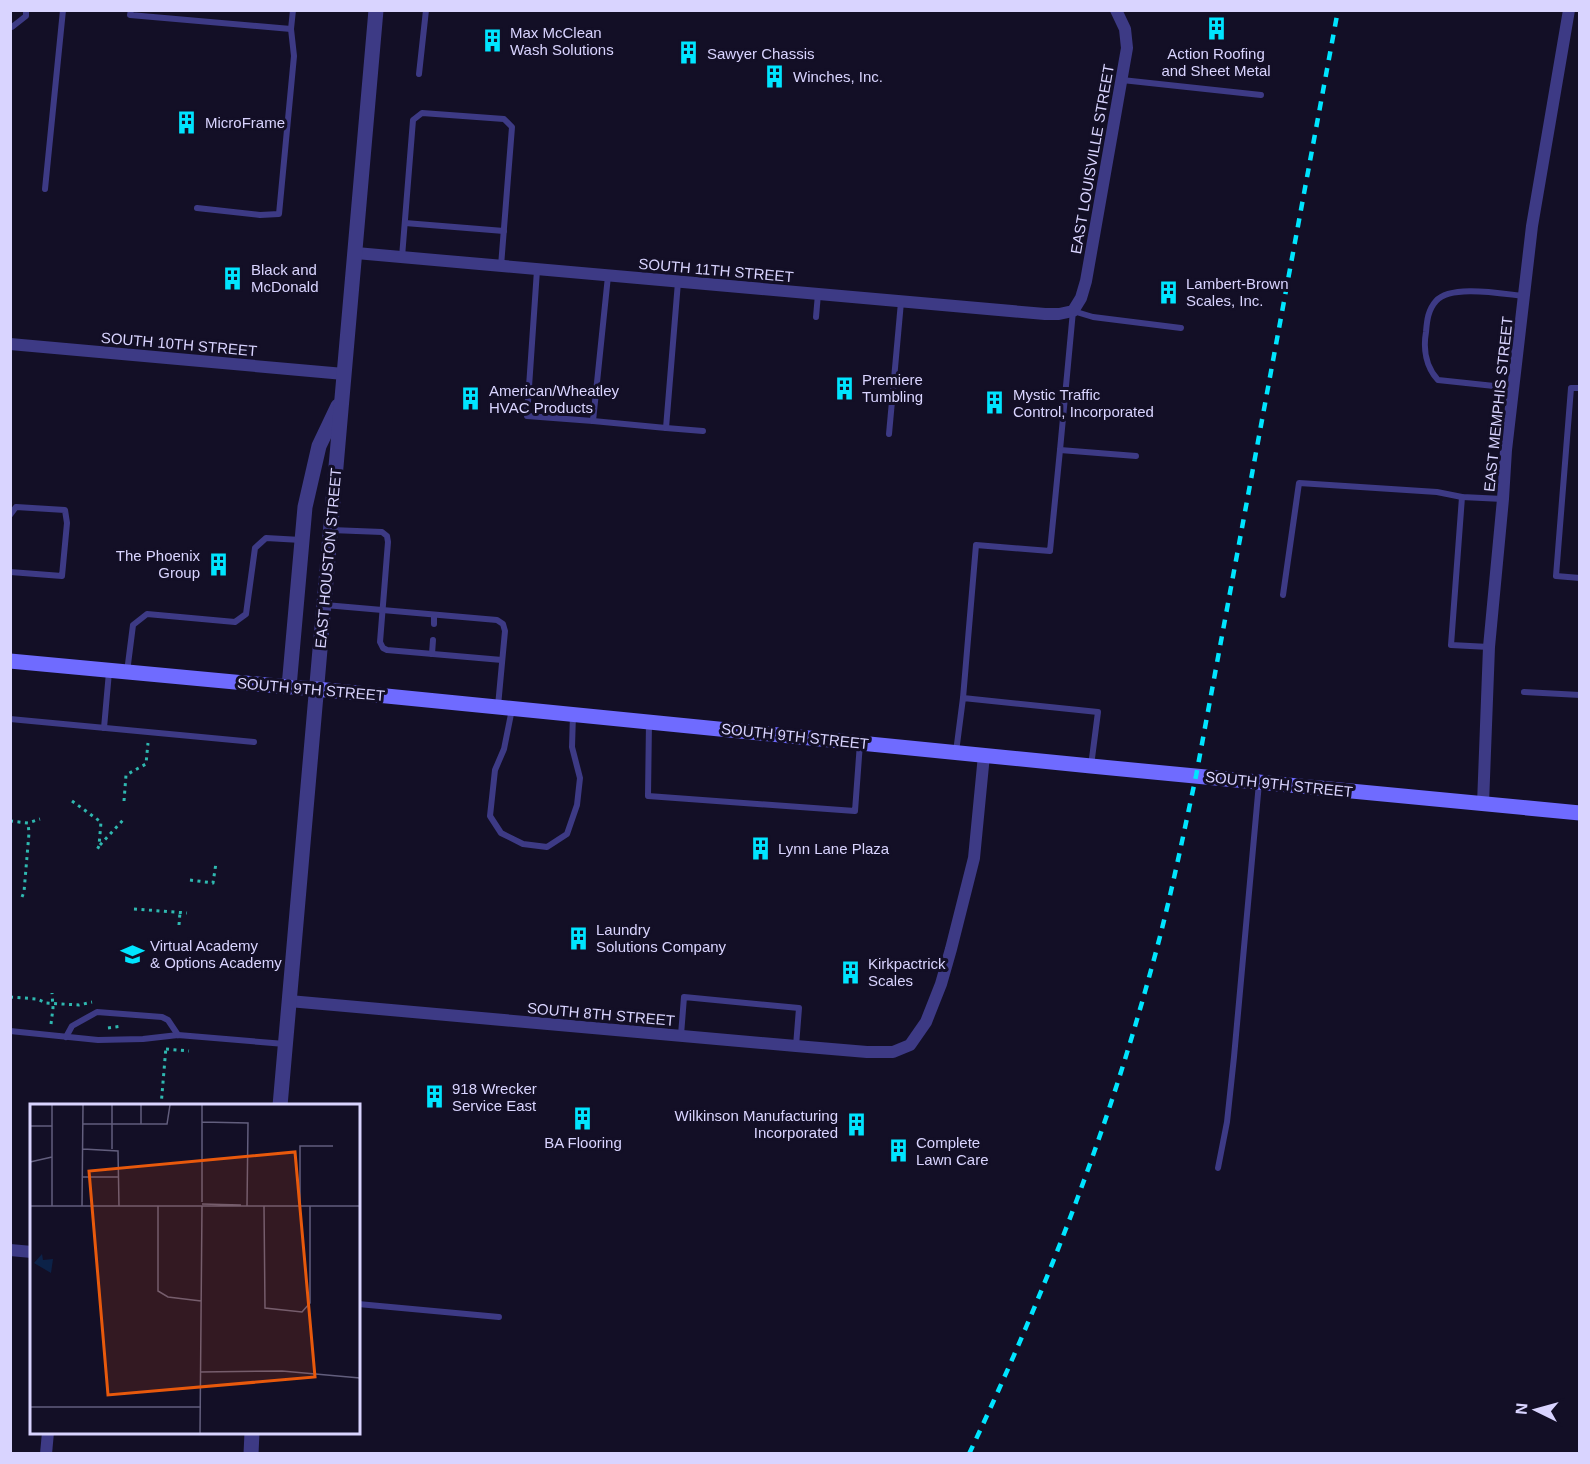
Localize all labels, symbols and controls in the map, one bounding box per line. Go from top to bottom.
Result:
building icon: Action Roofing and Sheet Metal [1203,16,1229,42]
place label: Max McClean Wash Solutions [510,24,614,58]
building icon: Max McClean Wash Solutions [479,28,505,54]
building icon: Sawyer Chassis [676,40,702,66]
place label: Sawyer Chassis [707,45,815,62]
place label: Action Roofing and Sheet Metal [1161,45,1271,79]
building icon: Winches, Inc. [762,63,788,89]
street label: EAST LOUISVILLE STREET [1067,63,1117,255]
place label: Winches, Inc. [793,68,883,85]
building icon: MicroFrame [174,109,200,135]
place label: MicroFrame [205,114,285,131]
street label: SOUTH 11TH STREET [638,255,794,285]
place label: Black and McDonald [251,261,319,295]
building icon: Black and McDonald [220,265,246,291]
place label: Lambert-Brown Scales, Inc. [1186,275,1289,309]
building icon: Lambert-Brown Scales, Inc. [1155,279,1181,305]
street label: EAST MEMPHIS STREET [1480,315,1516,493]
street label: SOUTH 10TH STREET [100,329,258,359]
place label: Premiere Tumbling [862,371,923,405]
building icon: Premiere Tumbling [831,375,857,401]
place label: American/Wheatley HVAC Products [489,382,620,416]
building icon: American/Wheatley HVAC Products [458,386,484,412]
place label: Mystic Traffic Control, Incorporated [1013,386,1154,420]
building icon: Mystic Traffic Control, Incorporated [982,390,1008,416]
street label: EAST HOUSTON STREET [312,467,344,649]
place label: The Phoenix Group [116,547,200,581]
building icon: The Phoenix Group [205,551,231,577]
street label: SOUTH 9TH STREET [236,674,386,704]
street label: SOUTH 9TH STREET [720,720,870,752]
street label: SOUTH 9TH STREET [1204,768,1354,800]
building icon: Lynn Lane Plaza [747,835,773,861]
place label: Lynn Lane Plaza [778,840,890,857]
place label: Laundry Solutions Company [596,921,727,955]
building icon: Laundry Solutions Company [565,925,591,951]
place label: Virtual Academy & Options Academy [150,937,282,971]
school or university icon: Virtual Academy & Options Academy [119,941,145,967]
place label: Kirkpactrick Scales [868,955,946,989]
building icon: Kirkpactrick Scales [837,959,863,985]
street label: SOUTH 8TH STREET [526,999,676,1029]
place label: 918 Wrecker Service East [452,1080,537,1114]
building icon: 918 Wrecker Service East [421,1084,447,1110]
inset map [30,1104,360,1434]
building icon: BA Flooring [570,1105,596,1131]
place label: Wilkinson Manufacturing Incorporated [675,1107,838,1141]
building icon: Wilkinson Manufacturing Incorporated [843,1111,869,1137]
place label: BA Flooring [544,1134,622,1151]
place label: Complete Lawn Care [916,1134,989,1168]
building icon: Complete Lawn Care [885,1138,911,1164]
north arrow [1506,1380,1566,1440]
text: N [1513,1402,1531,1415]

